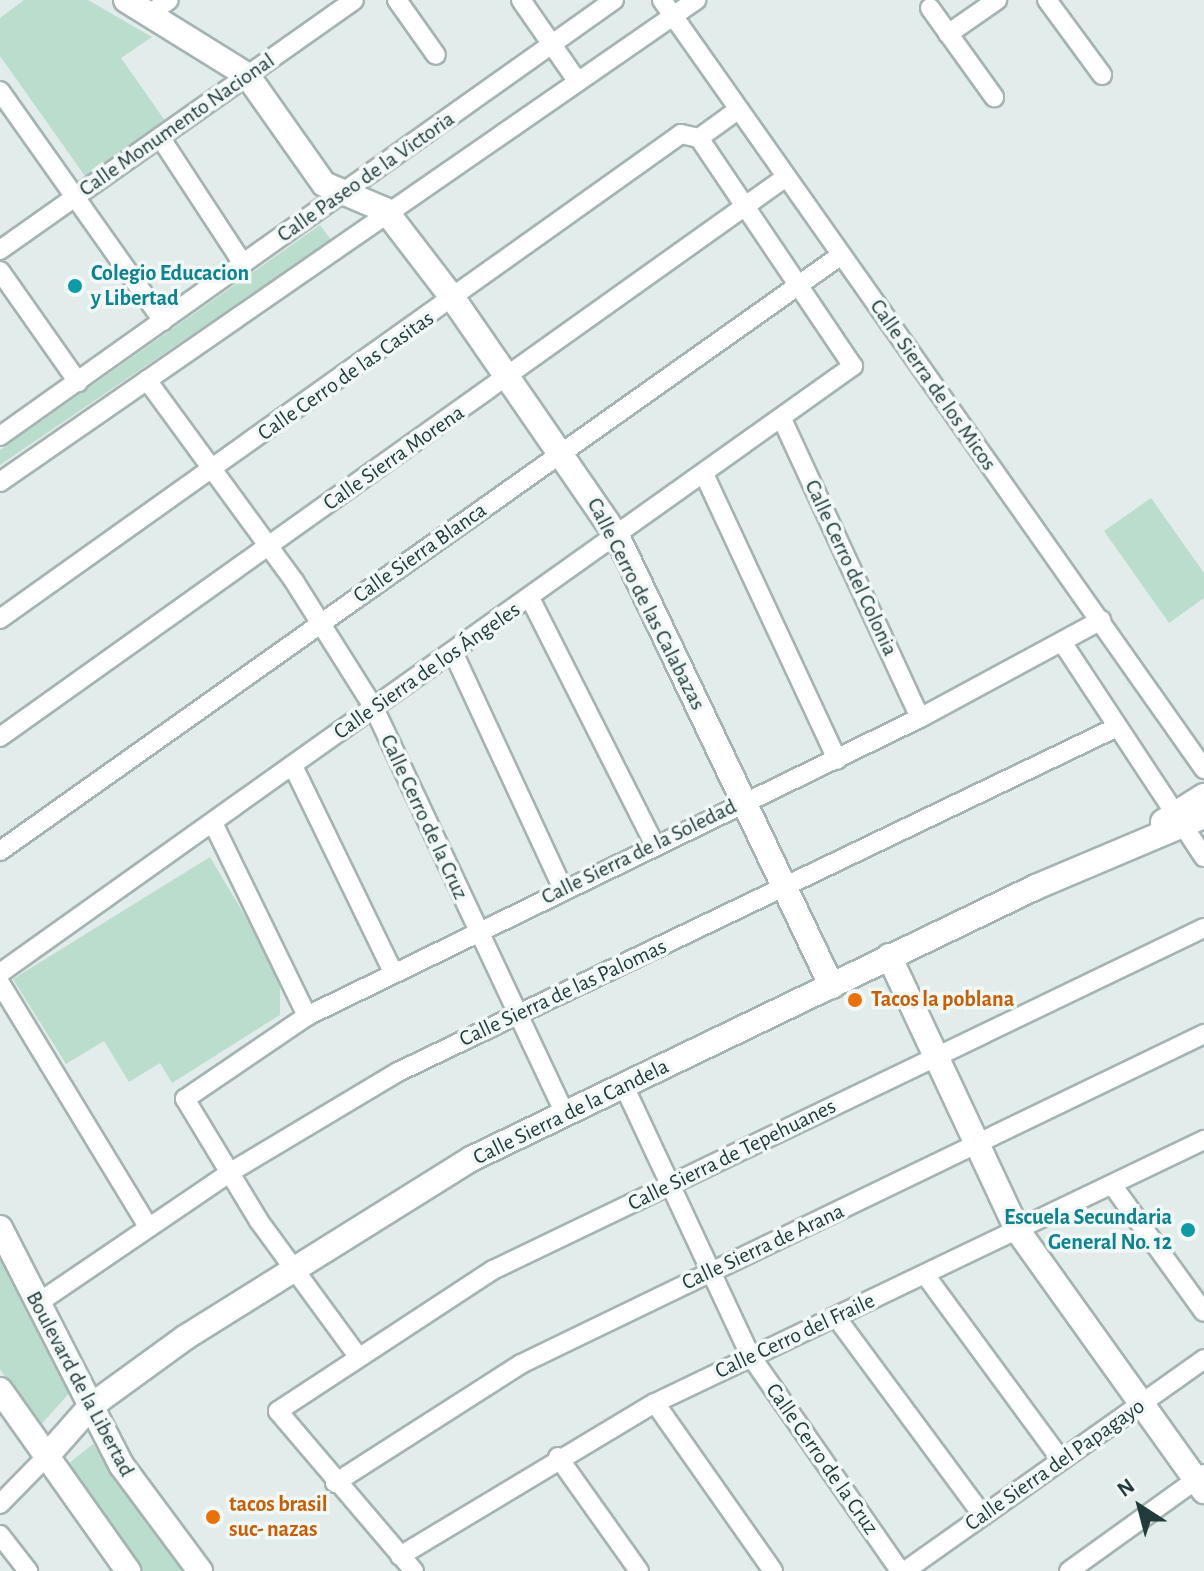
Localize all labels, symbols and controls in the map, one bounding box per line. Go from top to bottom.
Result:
street label: Calle Monumento Nacional [74,48,280,202]
street label: Calle Paseo de la Victoria [272,106,460,248]
place label: Colegio Educacion y Libertad [91,260,249,312]
marker: Colegio Educacion y Libertad [66,277,84,295]
street label: Calle Sierra de los Micos [864,294,1002,476]
street label: Calle Cerro de las Casitas [253,305,439,447]
street label: Calle Sierra Morena [318,400,470,516]
street label: Calle Cerro del Colonia [799,476,903,660]
street label: Calle Cerro de las Calabazas [581,493,711,715]
street label: Calle Sierra Blanca [348,497,492,609]
street label: Calle Sierra de los Ángeles [329,597,525,745]
street label: Calle Cerro de la Cruz [374,730,474,904]
street label: Calle Sierra de la Soledad [537,793,741,911]
street label: Calle Sierra de las Palomas [455,933,671,1053]
place label: Tacos la poblana [871,987,1014,1013]
marker: Tacos la poblana [846,991,864,1009]
street label: Calle Sierra de la Candela [469,1053,673,1171]
street label: Calle Sierra de Tepehuanes [624,1093,840,1217]
street label: Calle Sierra de Arana [678,1198,848,1296]
place label: Escuela Secundaria General No. 12 [1004,1204,1172,1256]
marker: Escuela Secundaria General No. 12 [1179,1221,1197,1239]
street label: Boulevard de la Libertad [20,1287,140,1481]
street label: Calle Cerro del Fraile [711,1287,879,1385]
street label: Calle Cerro de la Cruz [760,1378,884,1540]
street label: Calle Sierra del Papagayo [960,1393,1150,1537]
north arrow [1100,1467,1180,1547]
text: N [1113,1474,1139,1501]
place label: tacos brasil suc- nazas [229,1491,327,1542]
marker: tacos brasil suc- nazas [204,1508,222,1526]

